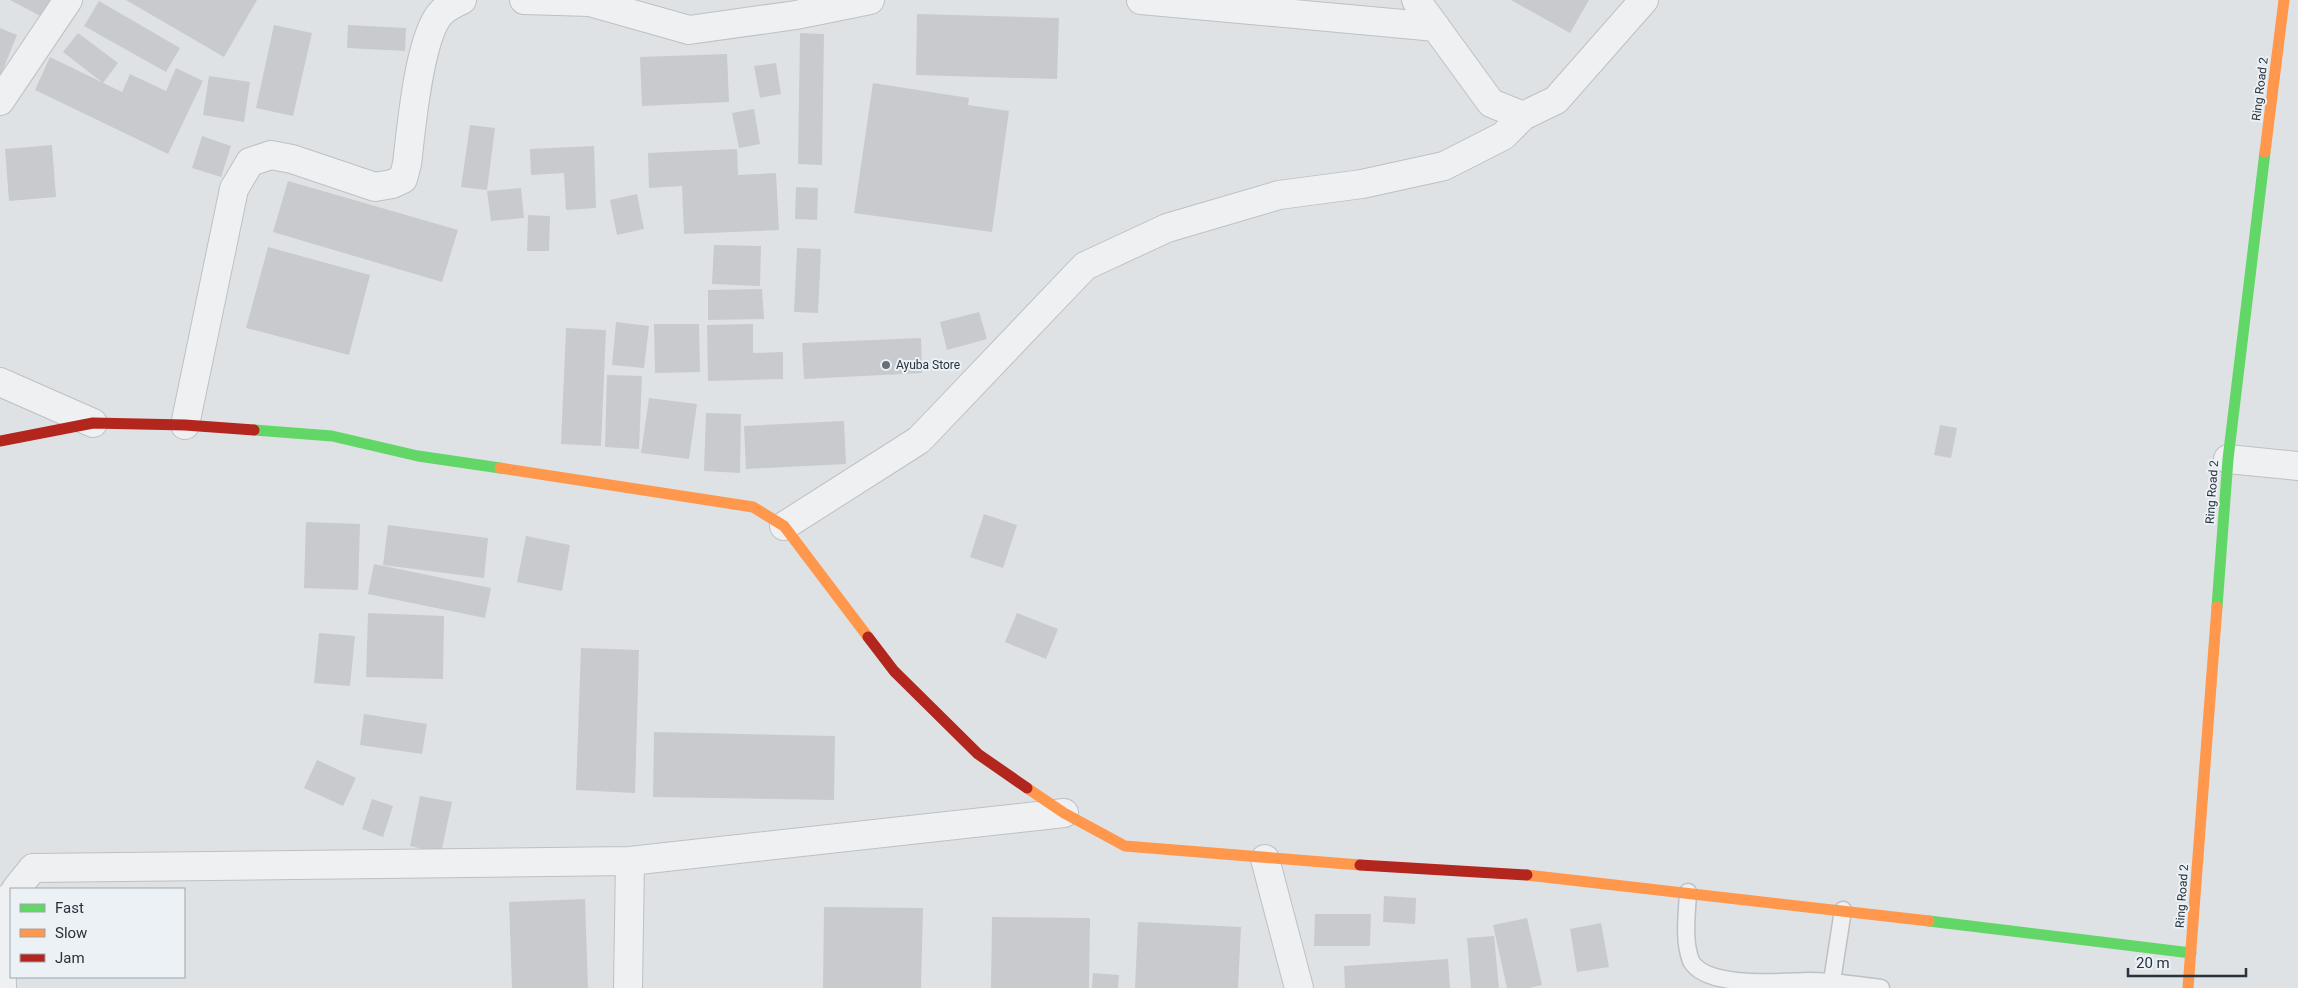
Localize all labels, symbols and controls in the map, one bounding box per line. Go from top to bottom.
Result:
street label: Ring Road 2 [2249,56,2271,122]
place label: Ayuba Store [896,358,960,372]
marker: Ayuba Store [880,359,892,371]
street label: Ring Road 2 [2203,459,2221,524]
street label: Ring Road 2 [2173,863,2191,928]
legend [10,888,185,978]
text: Fast [55,899,84,917]
text: Slow [55,924,87,942]
scale bar [2128,946,2246,978]
text: Jam [55,949,85,967]
text: 20 m [2136,954,2170,972]

